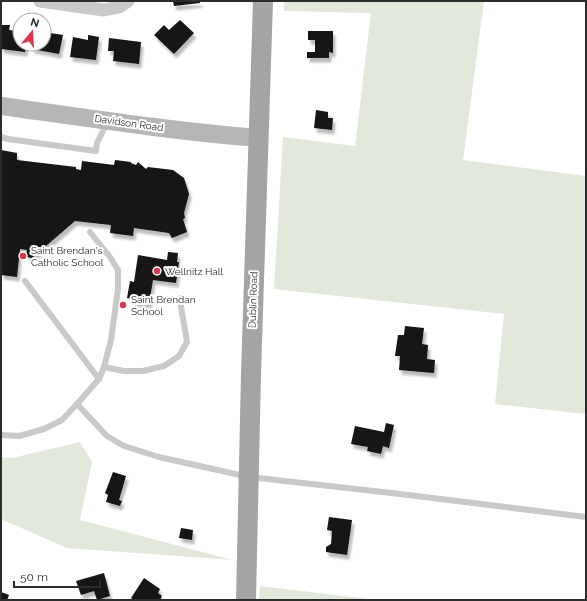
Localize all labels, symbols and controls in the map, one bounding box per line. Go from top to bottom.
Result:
north arrow [12,12,52,52]
text: N [29,15,41,30]
street label: Davidson Road [94,113,164,133]
place label: Saint Brendan's Catholic School [31,245,104,268]
marker: Saint Brendan's Catholic School [18,251,28,261]
marker: Wellnitz Hall [152,266,162,276]
place label: Wellnitz Hall [165,266,223,277]
street label: Dublin Road [247,272,259,328]
place label: Saint Brendan School [131,294,196,317]
marker: Saint Brendan School [118,300,128,310]
scale bar [14,563,100,589]
text: 50 m [20,570,48,584]

